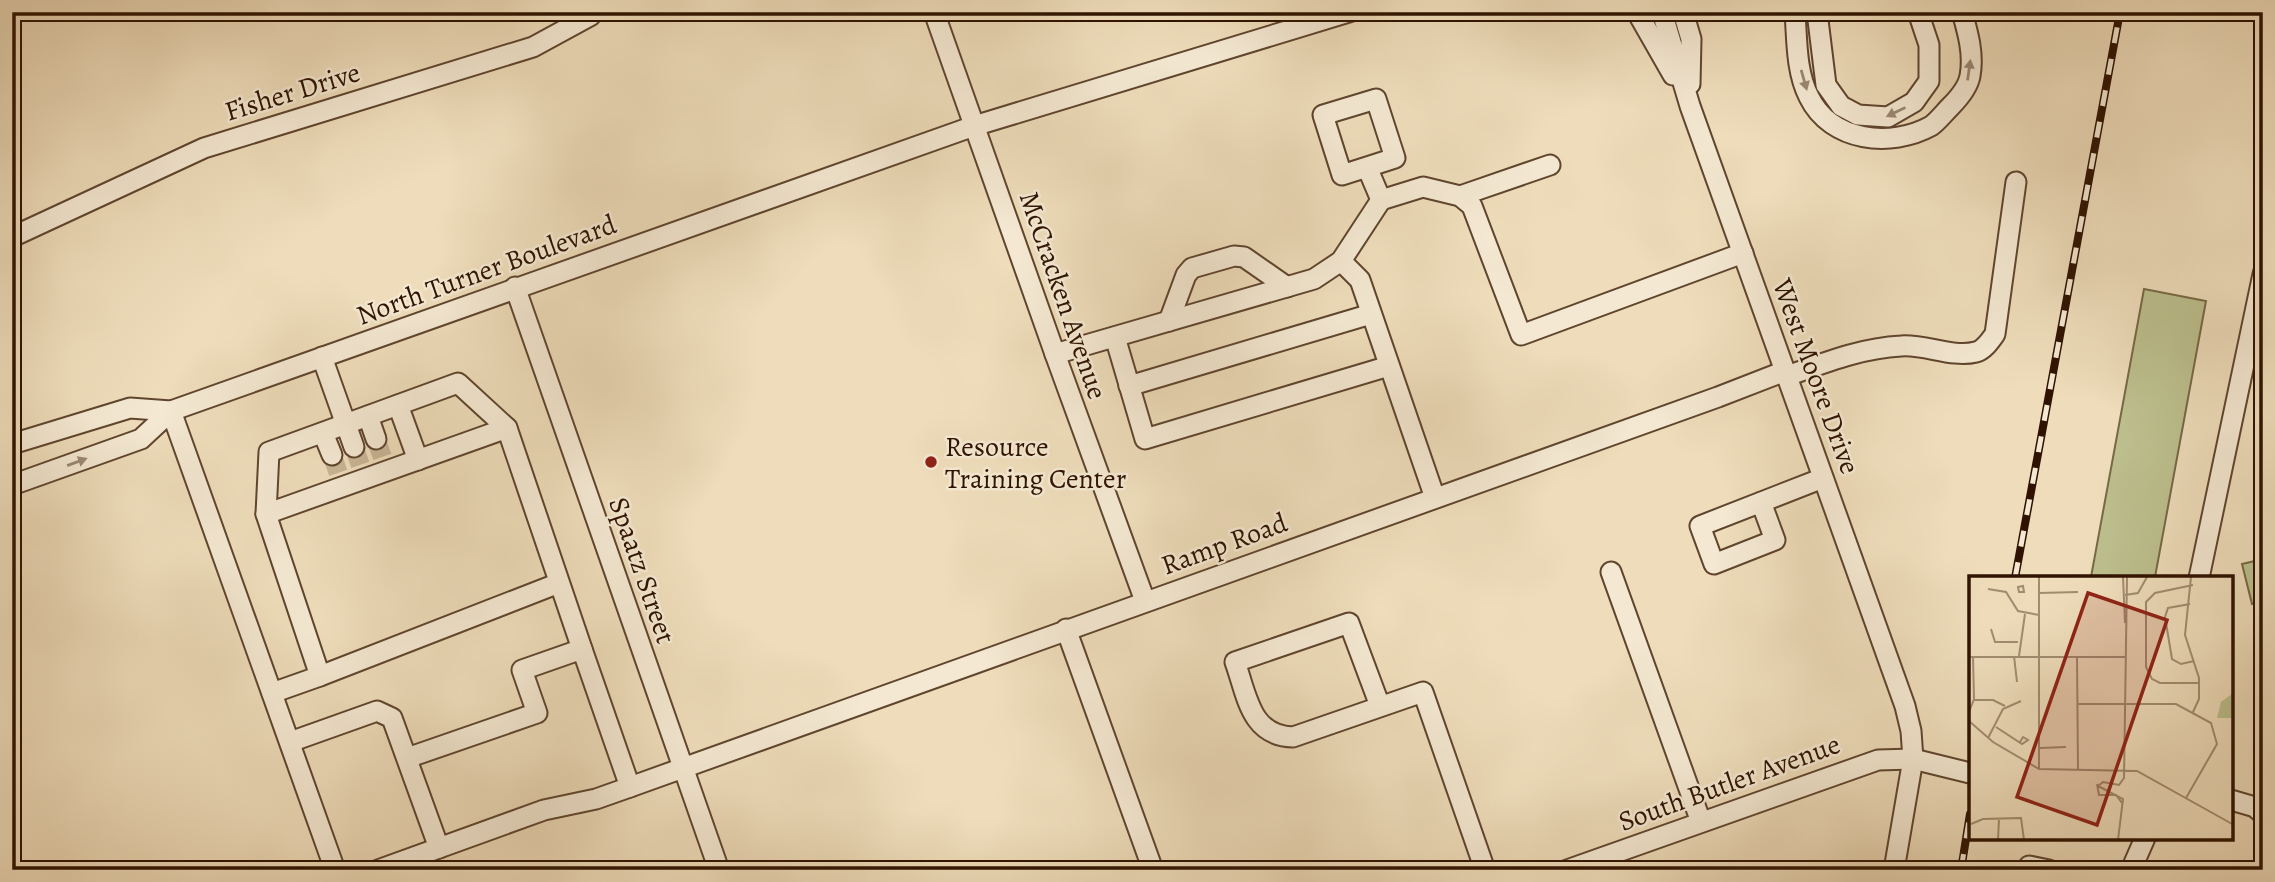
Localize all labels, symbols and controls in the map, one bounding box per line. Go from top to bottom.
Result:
street label: Fisher Drive [220,53,365,131]
one-way arrow [1963,59,1974,81]
one-way arrow [1799,69,1809,90]
one-way arrow [1886,106,1906,117]
street label: McCracken Avenue [1010,186,1116,404]
street label: North Turner Boulevard [351,205,622,335]
street label: West Moore Drive [1763,273,1869,479]
place label: Resource Training Center [945,428,1127,498]
marker: Resource Training Center [923,454,939,470]
one-way arrow [66,456,87,467]
street label: Spaatz Street [599,492,685,648]
street label: Ramp Road [1156,503,1294,584]
inset map [1969,576,2233,840]
street label: South Butler Avenue [1613,725,1845,841]

